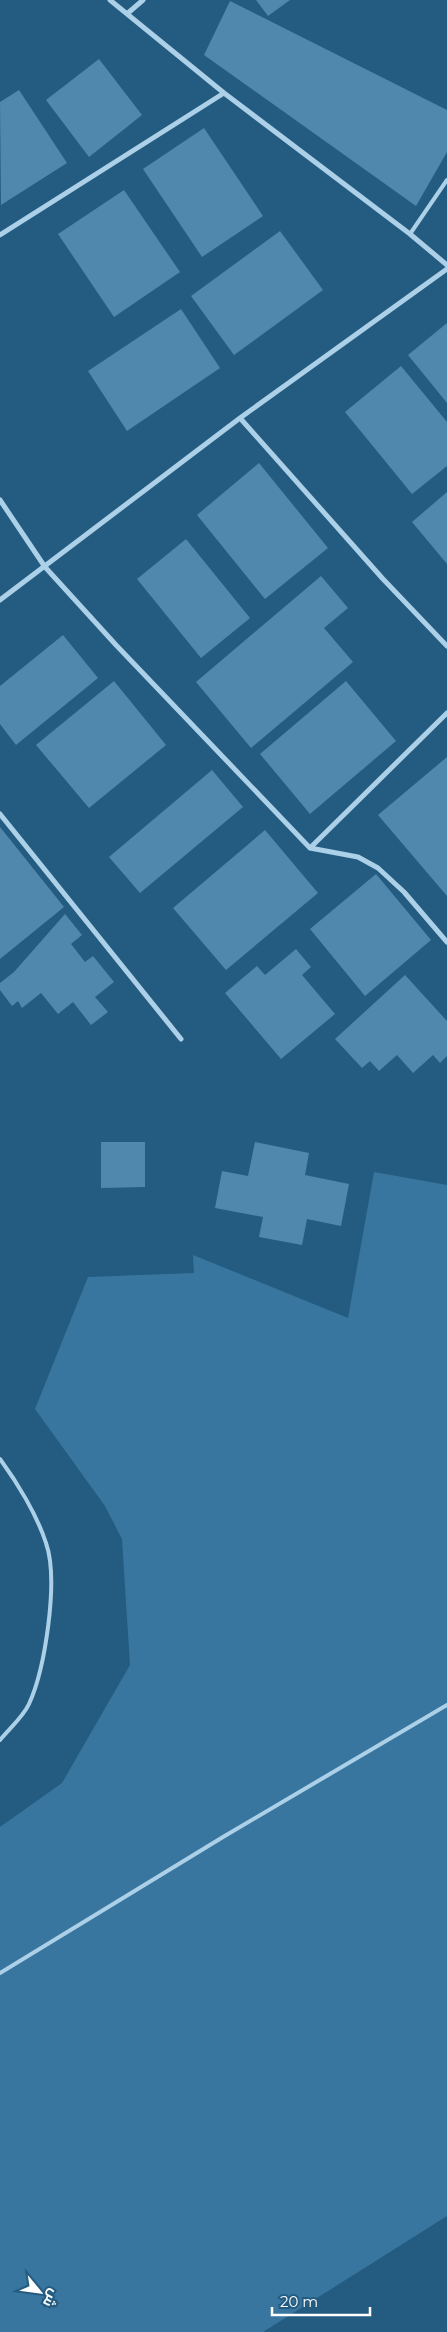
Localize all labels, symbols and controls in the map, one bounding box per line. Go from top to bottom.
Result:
north arrow [15,2267,65,2317]
scale bar [272,2284,370,2316]
text: ش [39,2286,64,2311]
text: 20 m [280,2292,318,2311]

